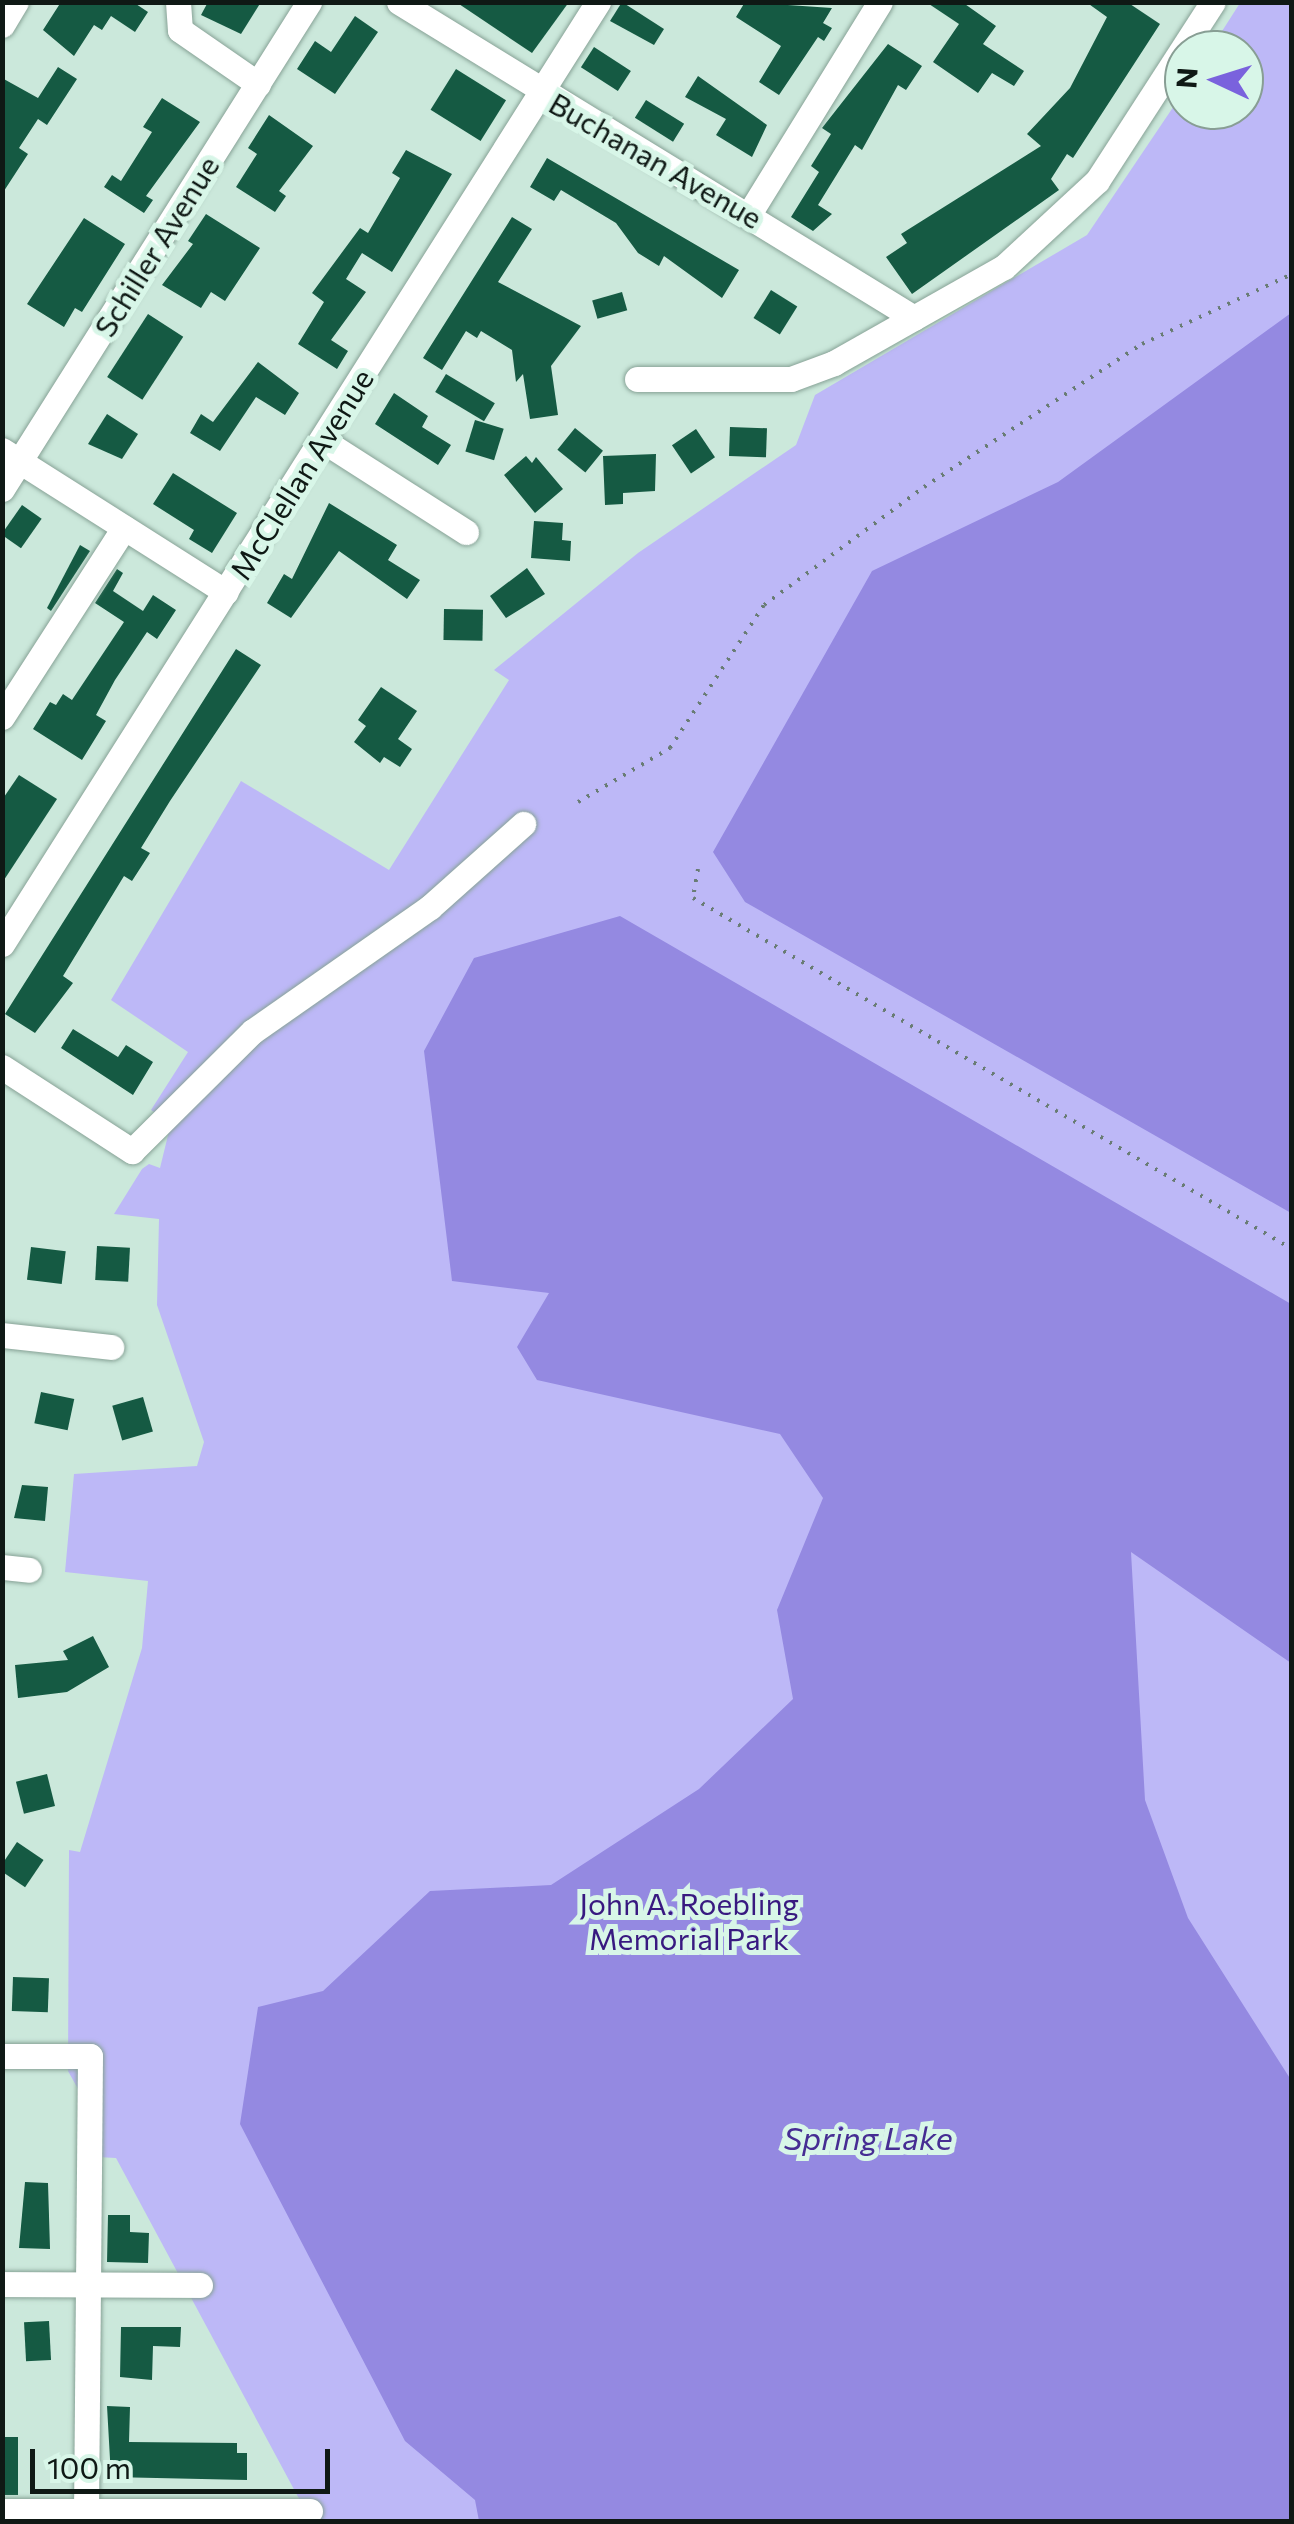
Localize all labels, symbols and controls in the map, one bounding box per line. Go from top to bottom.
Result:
north arrow [1164,30,1264,130]
text: N [1168,66,1204,90]
street label: Buchanan Avenue [543,84,769,236]
street label: Schiller Avenue [86,149,226,343]
street label: McClellan Avenue [222,362,380,586]
park label: John A. Roebling Memorial Park [579,1885,799,1956]
water label: Spring Lake [783,2118,953,2156]
scale bar [35,2429,335,2491]
text: 100 m [47,2448,131,2485]

